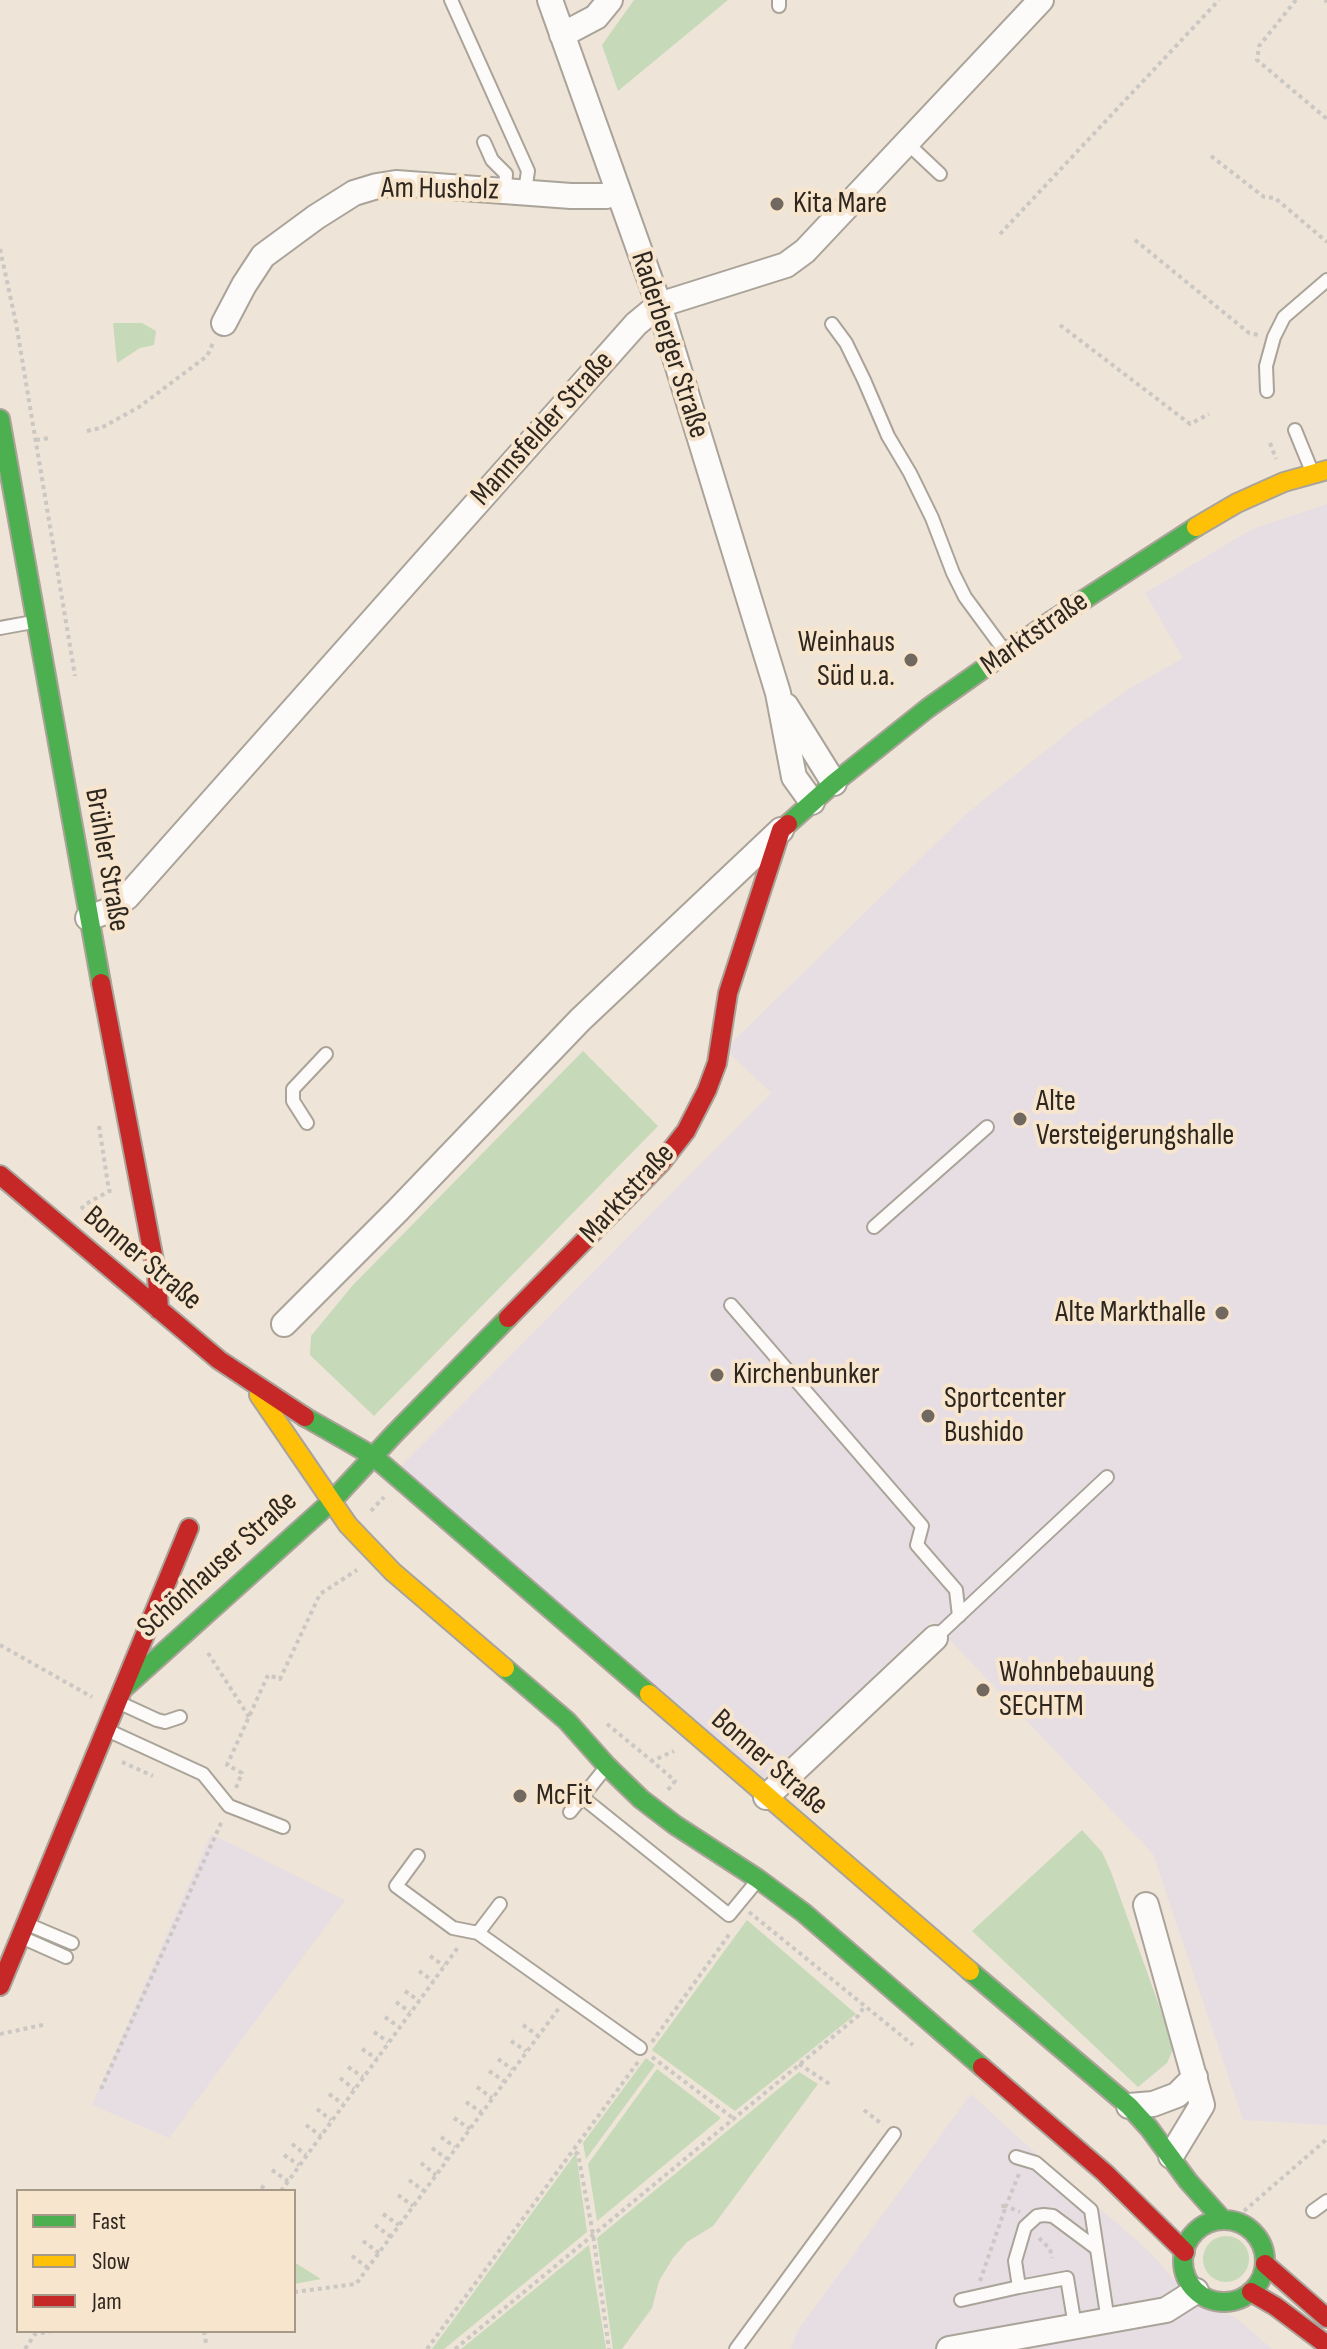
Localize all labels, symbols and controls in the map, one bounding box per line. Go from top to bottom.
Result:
street label: Am Husholz [381,171,499,209]
place label: Kita Mare [793,186,887,222]
marker: Kita Mare [768,195,786,213]
street label: Raderberger Straße [622,247,716,443]
street label: Mannsfelder Straße [464,344,622,514]
street label: Marktstraße [974,584,1096,684]
place label: Weinhaus Süd u.a. [798,625,895,696]
marker: Weinhaus Süd u.a. [902,651,920,669]
street label: Brühler Straße [76,786,136,934]
place label: Alte Versteigerungshalle [1036,1084,1234,1154]
marker: Alte Versteigerungshalle [1011,1110,1029,1128]
street label: Marktstraße [573,1137,683,1251]
street label: Bonner Straße [76,1199,208,1319]
place label: Alte Markthalle [1055,1295,1206,1331]
marker: Alte Markthalle [1213,1304,1231,1322]
place label: Kirchenbunker [733,1357,880,1393]
marker: Kirchenbunker [708,1366,726,1384]
place label: Sportcenter Bushido [944,1381,1066,1452]
marker: Sportcenter Bushido [919,1407,937,1425]
street label: Schönhauser Straße [131,1484,305,1646]
place label: Wohnbebauung SECHTM [999,1655,1155,1726]
marker: Wohnbebauung SECHTM [974,1681,992,1699]
street label: Bonner Straße [703,1702,835,1824]
place label: McFit [536,1778,592,1814]
marker: McFit [511,1787,529,1805]
legend [16,2189,296,2333]
text: Fast [92,2207,126,2236]
text: Slow [92,2247,130,2276]
text: Jam [92,2287,122,2316]

